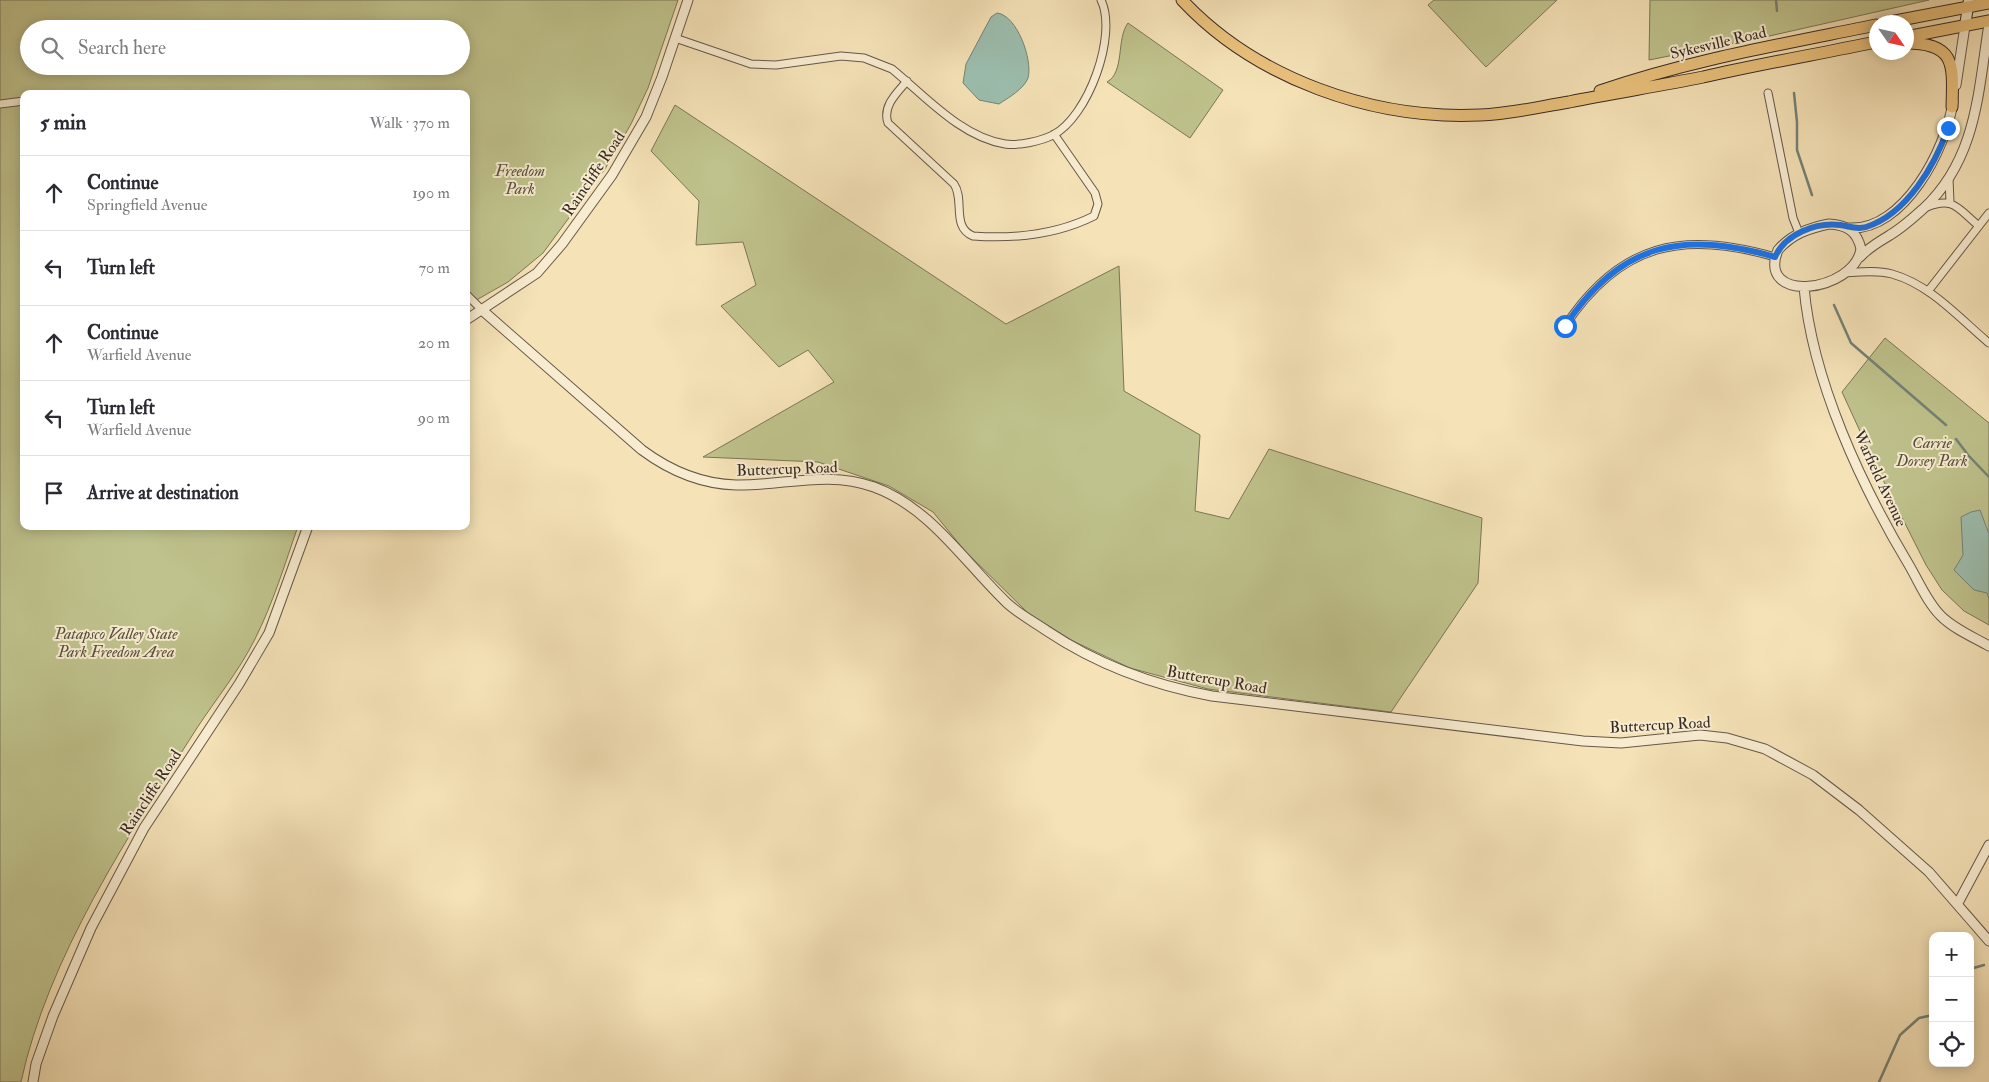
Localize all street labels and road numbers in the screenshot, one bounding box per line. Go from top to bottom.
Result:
street label: Sykesville Road [1668,22,1768,64]
street label: Raincliffe Road [558,127,630,220]
street label: Warfield Avenue [1849,426,1911,530]
street label: Buttercup Road [736,457,838,482]
street label: Buttercup Road [1165,661,1269,700]
street label: Buttercup Road [1609,712,1711,739]
street label: Raincliffe Road [116,746,186,839]

